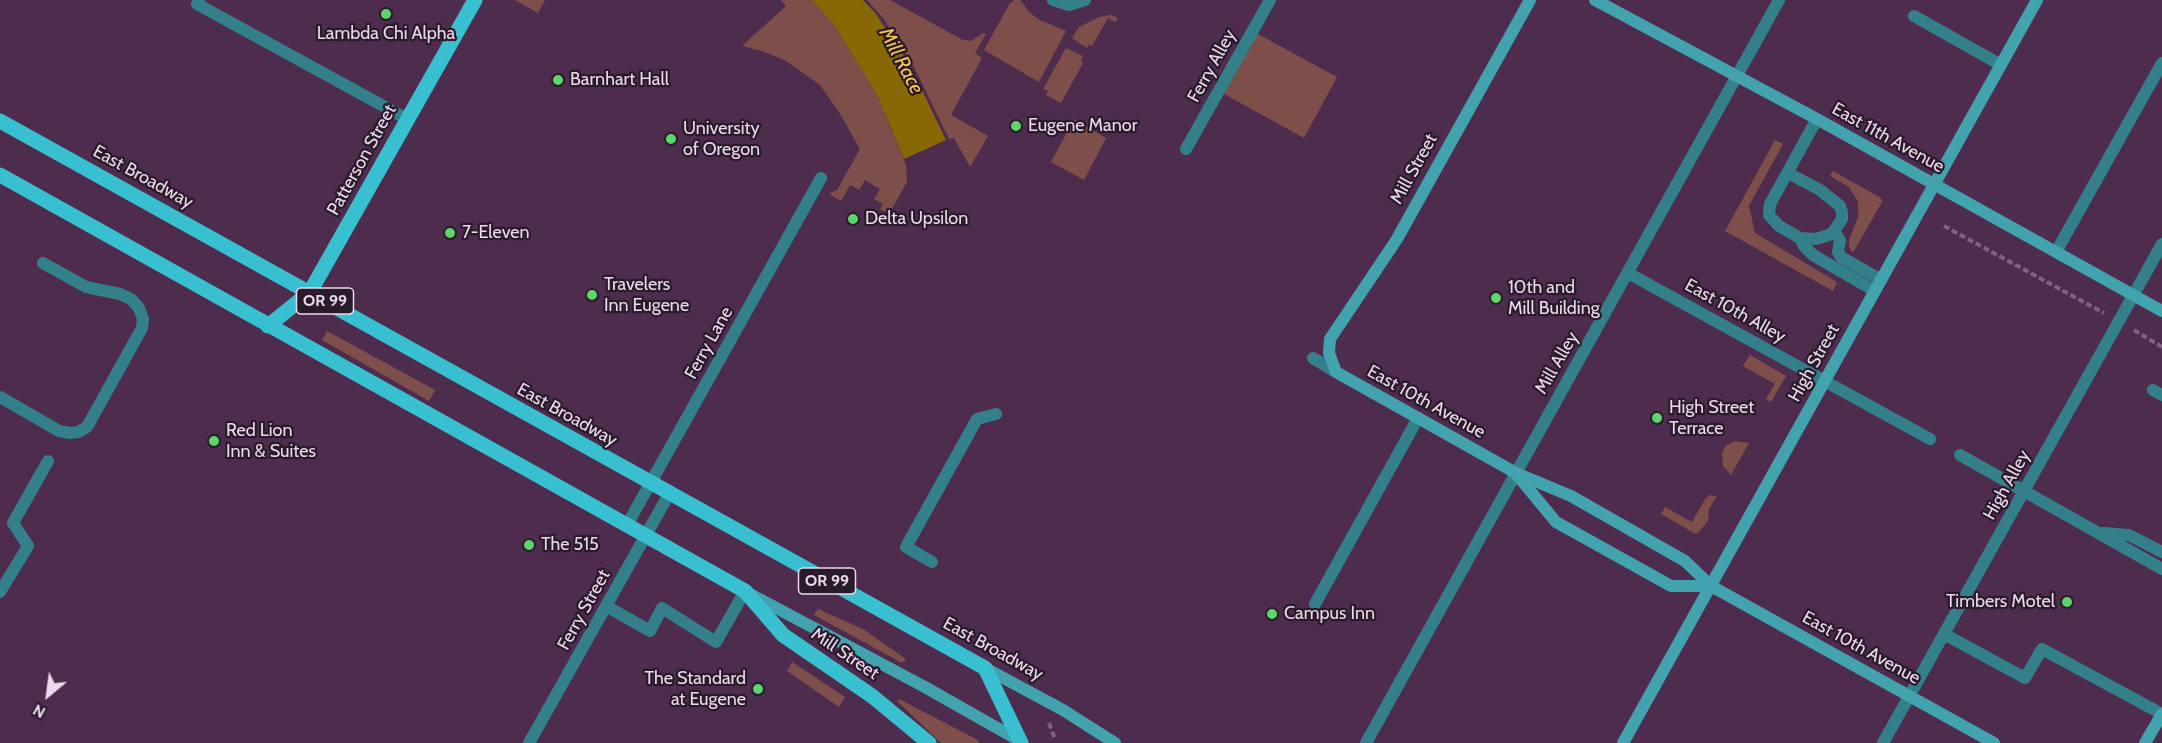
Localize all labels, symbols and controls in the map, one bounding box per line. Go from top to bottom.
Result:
marker: Lambda Chi Alpha [379,7,393,21]
place label: Lambda Chi Alpha [317,23,455,45]
water label: Mill Race [874,24,928,98]
street label: Ferry Alley [1183,26,1241,106]
place label: Barnhart Hall [570,69,669,91]
marker: Barnhart Hall [551,73,565,87]
street label: East 11th Avenue [1828,98,1948,178]
street label: Patterson Street [323,101,401,219]
place label: Eugene Manor [1028,115,1137,137]
place label: University of Oregon [683,118,760,160]
marker: Eugene Manor [1009,119,1023,133]
street label: Mill Street [1386,130,1442,208]
marker: University of Oregon [664,132,678,146]
street label: East Broadway [89,141,197,213]
place label: Delta Upsilon [865,208,968,230]
marker: Delta Upsilon [846,212,860,226]
place label: 7-Eleven [462,222,530,244]
marker: 7-Eleven [443,226,457,240]
place label: Travelers Inn Eugene [604,274,689,316]
street label: East 10th Alley [1681,274,1789,348]
place label: 10th and Mill Building [1508,277,1600,320]
road number: OR 99 [296,288,354,314]
marker: Travelers Inn Eugene [585,288,599,302]
marker: 10th and Mill Building [1489,291,1503,305]
street label: Ferry Lane [680,303,738,383]
street label: High Street [1784,320,1844,406]
street label: Mill Alley [1531,328,1583,398]
street label: East 10th Avenue [1363,361,1489,443]
street label: East Broadway [513,379,621,451]
place label: High Street Terrace [1669,397,1754,440]
marker: High Street Terrace [1650,411,1664,425]
place label: Red Lion Inn & Suites [226,420,316,462]
marker: Red Lion Inn & Suites [207,434,221,448]
street label: High Alley [1979,446,2035,524]
place label: The 515 [541,534,599,556]
marker: The 515 [522,538,536,552]
street label: Ferry Street [553,566,615,654]
road number: OR 99 [798,568,856,594]
place label: Timbers Motel [1946,591,2055,613]
marker: Timbers Motel [2060,595,2074,609]
place label: Campus Inn [1284,603,1375,625]
marker: Campus Inn [1265,607,1279,621]
street label: East 10th Avenue [1798,607,1924,689]
street label: East Broadway [939,613,1047,685]
street label: Mill Street [807,624,883,684]
north arrow [18,665,78,725]
place label: The Standard at Eugene [644,668,746,710]
marker: The Standard at Eugene [751,682,765,696]
text: N [29,700,49,722]

